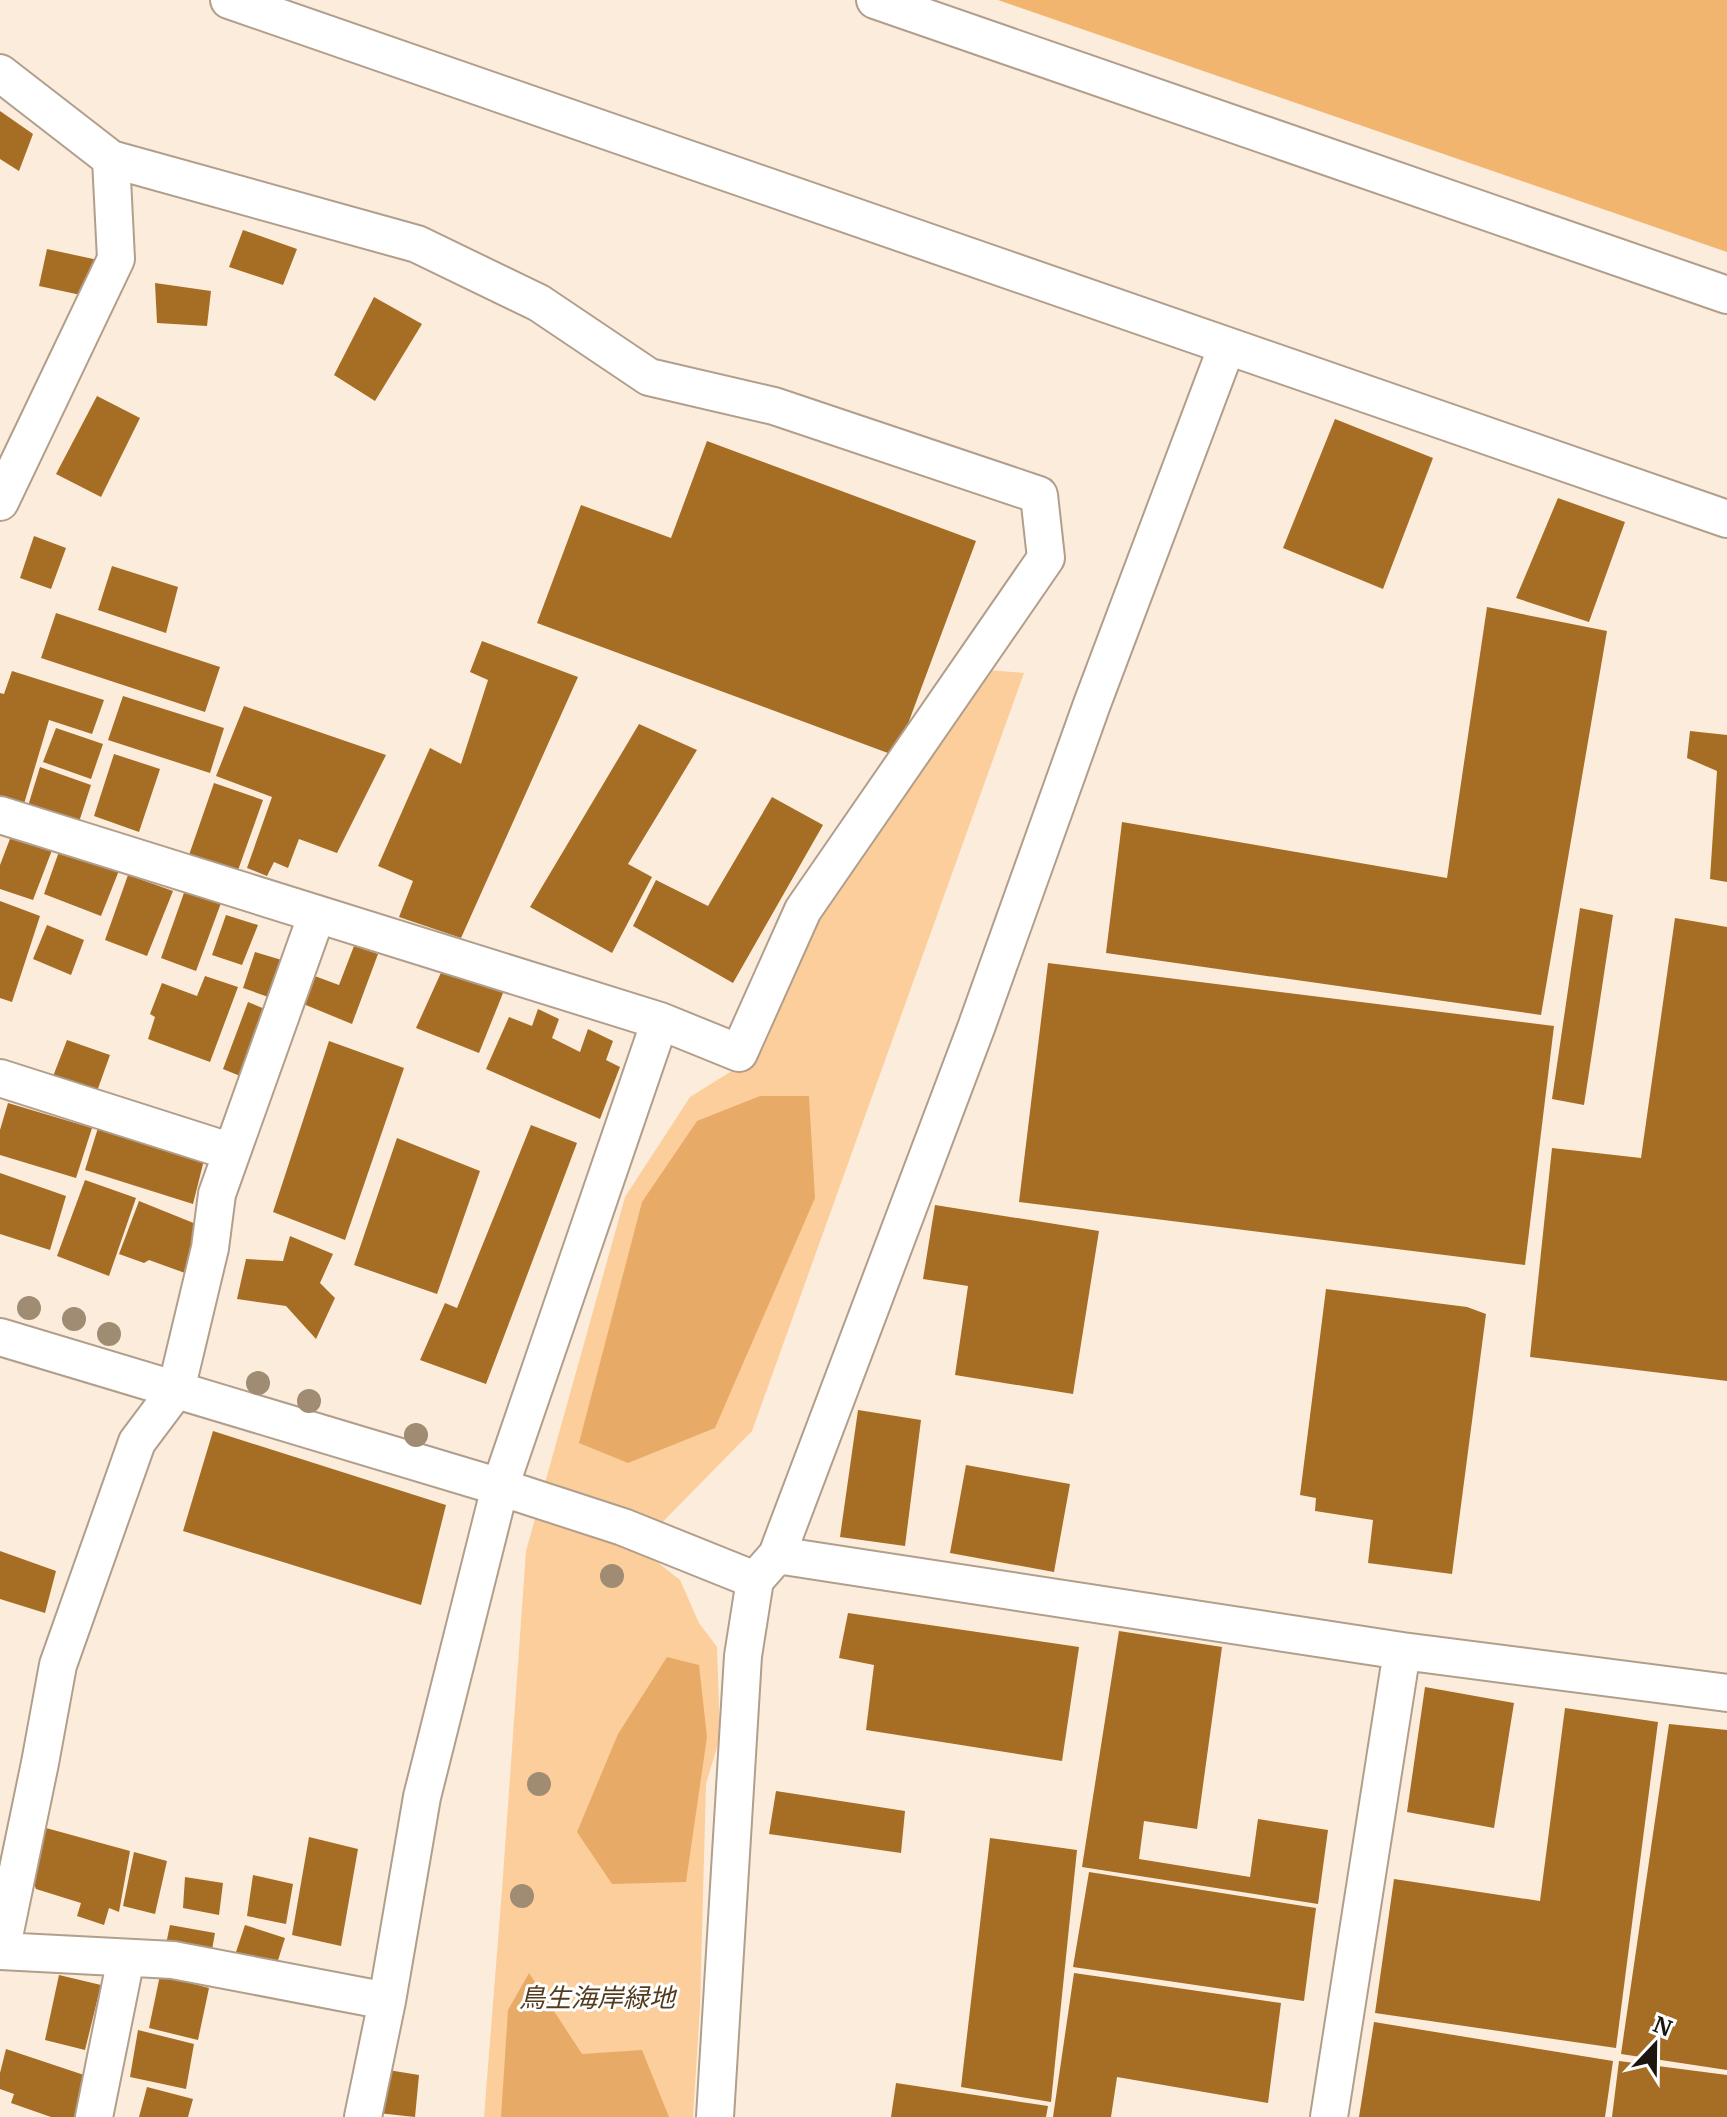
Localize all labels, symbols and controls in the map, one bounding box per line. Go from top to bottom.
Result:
park label: 鳥生海岸緑地 [519,1981,678,2014]
north arrow [1615,2005,1695,2085]
text: N [1649,2010,1676,2043]

